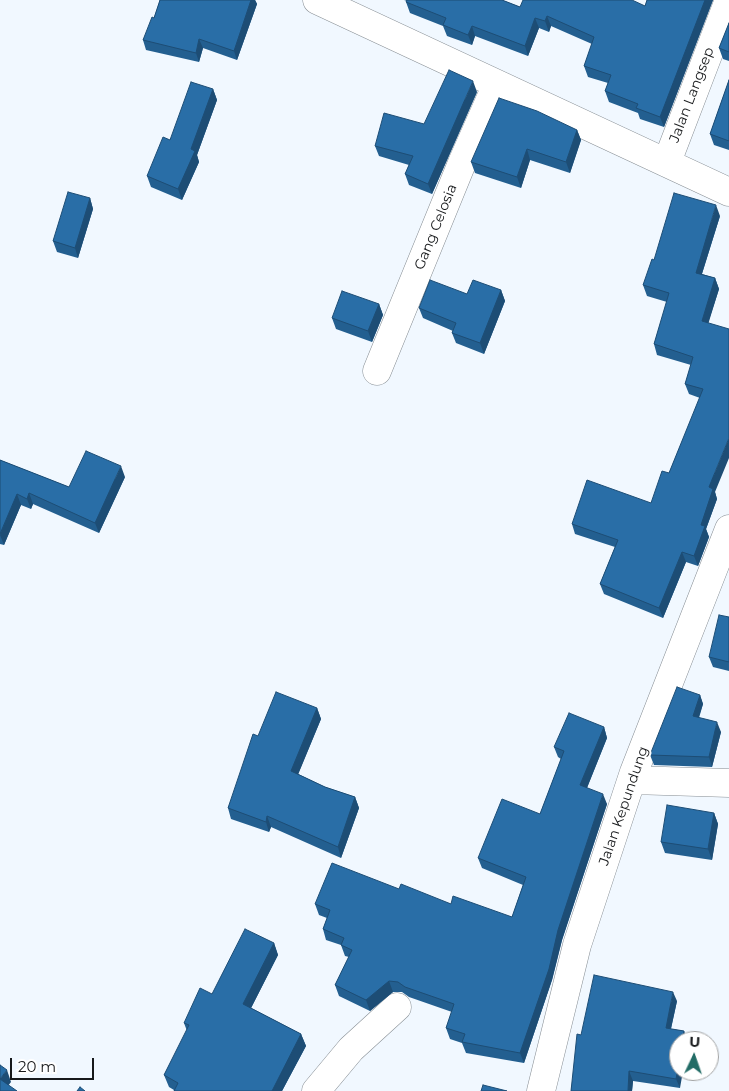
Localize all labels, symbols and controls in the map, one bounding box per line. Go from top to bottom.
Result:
street label: Jalan Langsep [666,45,718,145]
street label: Gang Celosia [411,182,461,272]
street label: Jalan Kepundung [596,744,652,868]
north arrow [669,1031,719,1081]
text: U [689,1033,701,1051]
scale bar [12,1048,96,1080]
text: 20 m [18,1057,56,1076]

